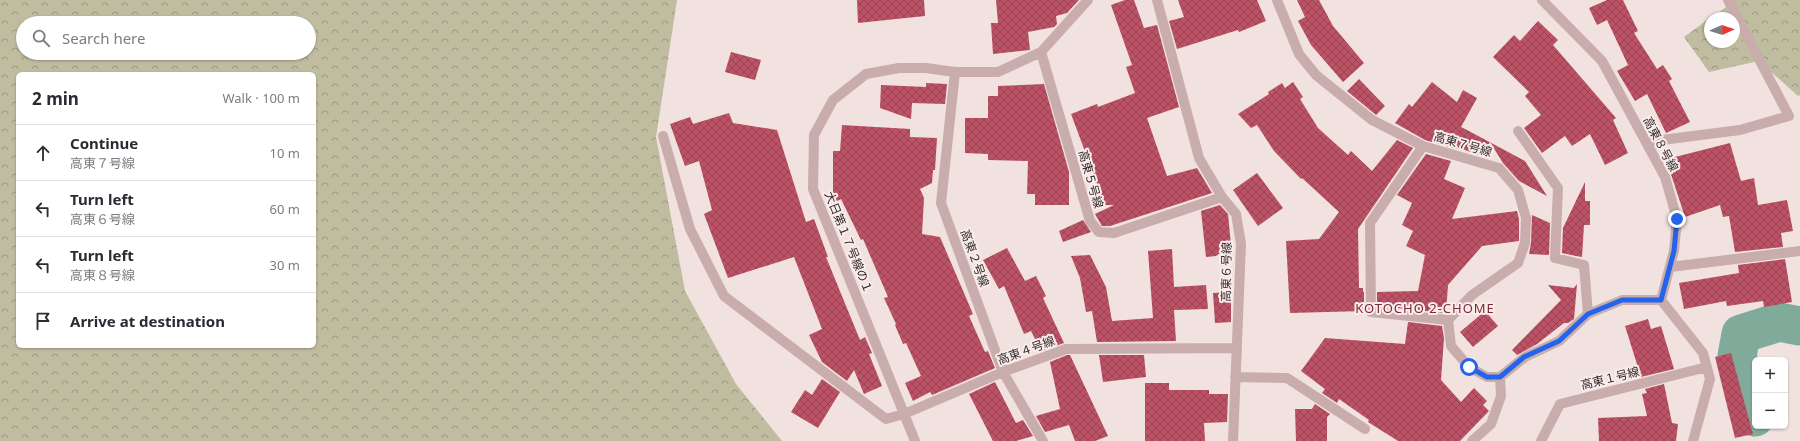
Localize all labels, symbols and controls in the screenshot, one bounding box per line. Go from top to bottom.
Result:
north arrow [1704,12,1740,48]
search box [16,16,316,60]
icon: search [30,27,52,49]
text: Search here [62,28,145,48]
text: 2 min [32,87,79,110]
text: Walk · 100 m [222,89,300,107]
street label: 高東８号線 [1639,114,1683,174]
street label: 高東７号線 [1432,128,1494,160]
text: Continue [70,133,138,153]
icon: ahead [32,142,54,164]
text: 10 m [270,144,300,162]
street label: 高東５号線 [1075,148,1107,210]
text: 高東７号線 [70,154,135,172]
text: Turn left [70,189,134,209]
street label: 大日第１７号線の１ [821,189,877,295]
icon: left [32,198,54,220]
text: 60 m [270,200,300,218]
text: 高東６号線 [70,210,135,228]
route end [1668,210,1686,228]
street label: 高東２号線 [957,227,993,289]
street label: 高東６号線 [1217,242,1235,302]
text: Turn left [70,245,134,265]
icon: left [32,254,54,276]
text: 30 m [270,256,300,274]
text: 高東８号線 [70,266,135,284]
district label: KOTOCHO 2-CHOME [1355,299,1495,317]
icon: arrive [32,310,54,332]
text: Arrive at destination [70,311,225,331]
street label: 高東４号線 [995,332,1057,368]
map controls [1752,357,1788,429]
button: + [1752,357,1788,393]
route start [1460,358,1478,376]
street label: 高東１号線 [1579,362,1641,394]
button: − [1752,393,1788,429]

